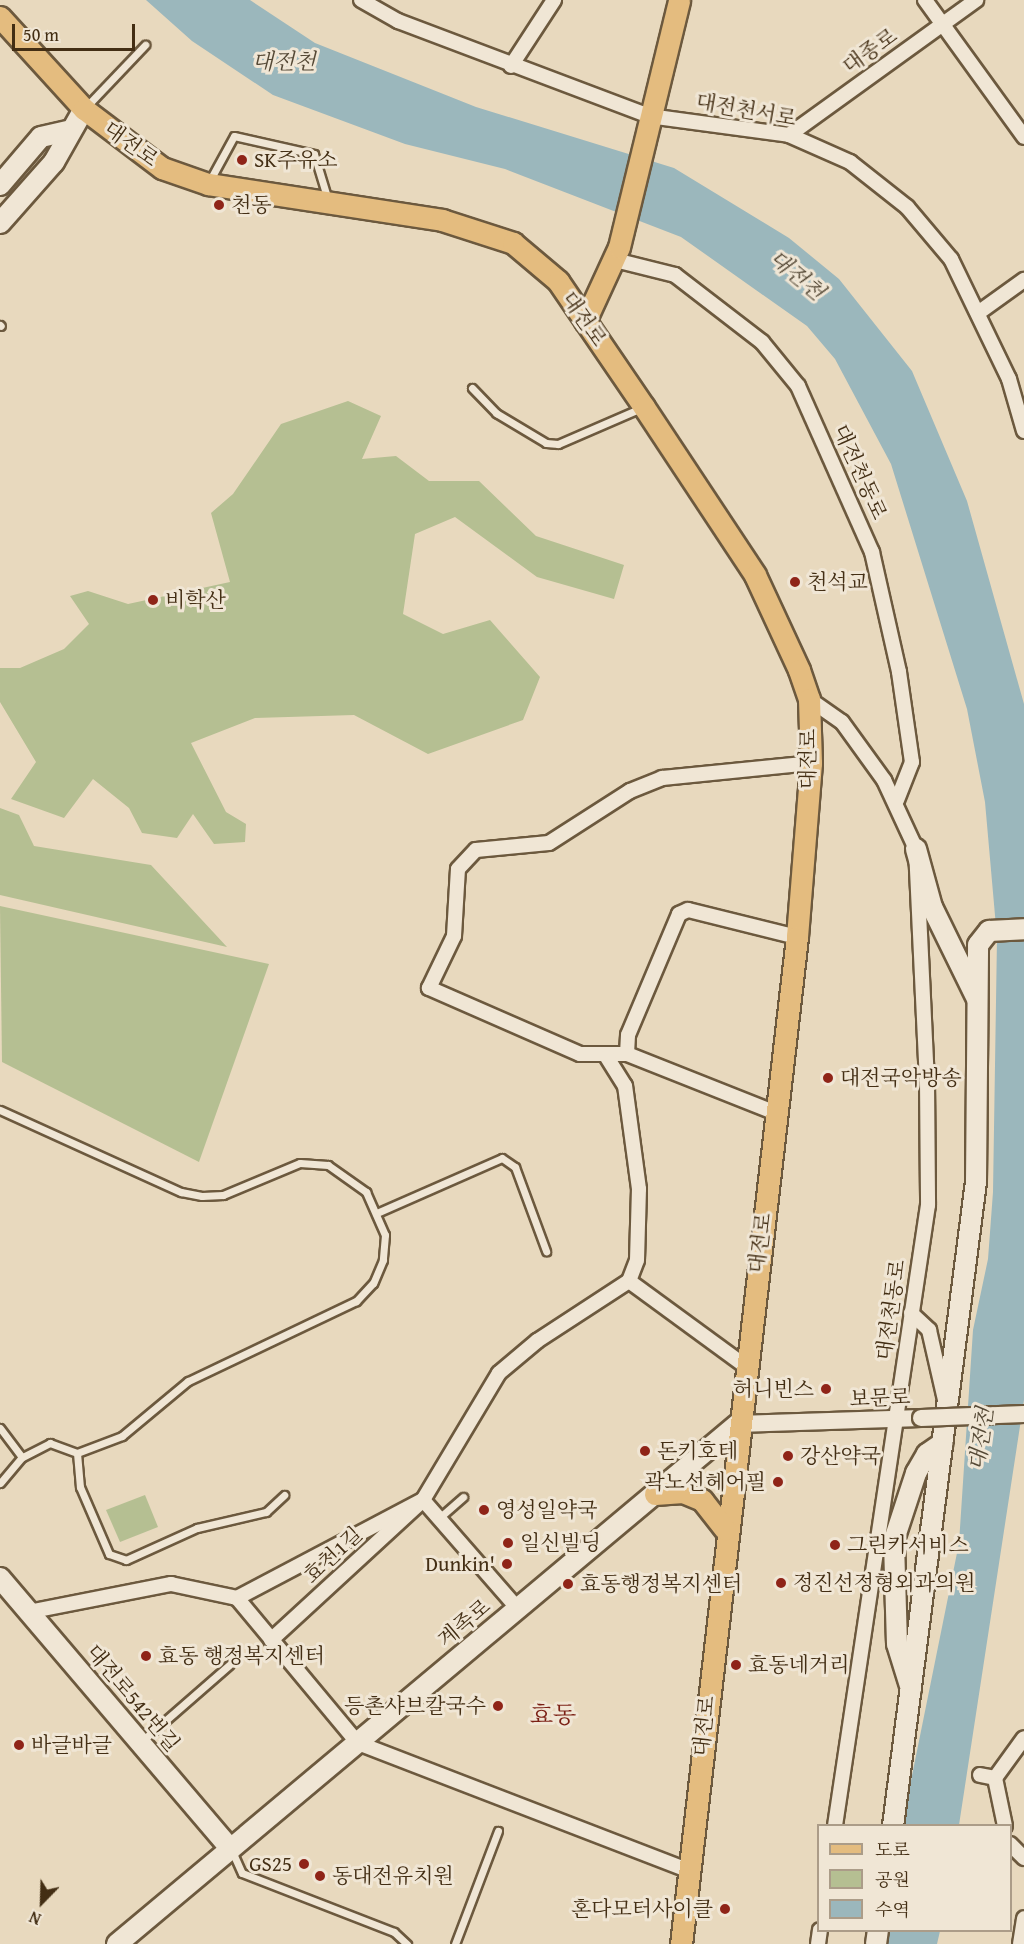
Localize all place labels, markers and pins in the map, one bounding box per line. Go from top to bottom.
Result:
place label: SK주유소 [254,147,338,173]
marker: SK주유소 [235,153,249,167]
place label: 천동 [231,192,272,218]
marker: 천동 [212,198,226,212]
place label: 천석교 [807,569,868,595]
marker: 천석교 [788,575,802,589]
place label: 비학산 [165,587,226,613]
marker: 비학산 [146,593,160,607]
place label: 대전국악방송 [840,1065,962,1091]
marker: 대전국악방송 [821,1071,835,1085]
place label: 허니빈스 [733,1376,814,1402]
marker: 허니빈스 [819,1382,833,1396]
place label: 돈키호테 [657,1438,738,1464]
place label: 강산약국 [800,1443,881,1469]
marker: 돈키호테 [638,1444,652,1458]
marker: 강산약국 [781,1449,795,1463]
place label: 곽노선헤어필 [644,1469,766,1495]
marker: 곽노선헤어필 [771,1475,785,1489]
place label: 영성일약국 [496,1497,597,1523]
marker: 영성일약국 [477,1503,491,1517]
place label: 일신빌딩 [520,1530,601,1556]
place label: 그린카서비스 [847,1532,969,1558]
marker: 일신빌딩 [501,1536,515,1550]
marker: 그린카서비스 [828,1538,842,1552]
place label: Dunkin' [425,1551,495,1577]
marker: Dunkin' [500,1557,514,1571]
place label: 정진선정형외과의원 [793,1570,976,1596]
place label: 효동행정복지센터 [580,1571,742,1597]
marker: 정진선정형외과의원 [774,1576,788,1590]
marker: 효동행정복지센터 [561,1577,575,1591]
place label: 효동 행정복지센터 [158,1643,325,1669]
marker: 효동 행정복지센터 [139,1649,153,1663]
place label: 효동네거리 [748,1652,849,1678]
marker: 효동네거리 [729,1658,743,1672]
place label: 등촌샤브칼국수 [344,1693,486,1719]
marker: 등촌샤브칼국수 [491,1699,505,1713]
place label: 바글바글 [31,1732,112,1758]
marker: 바글바글 [12,1738,26,1752]
place label: GS25 [249,1851,292,1877]
marker: GS25 [297,1857,311,1871]
place label: 동대전유치원 [332,1863,454,1889]
marker: 동대전유치원 [313,1869,327,1883]
place label: 혼다모터사이클 [571,1896,713,1922]
marker: 혼다모터사이클 [718,1902,732,1916]

